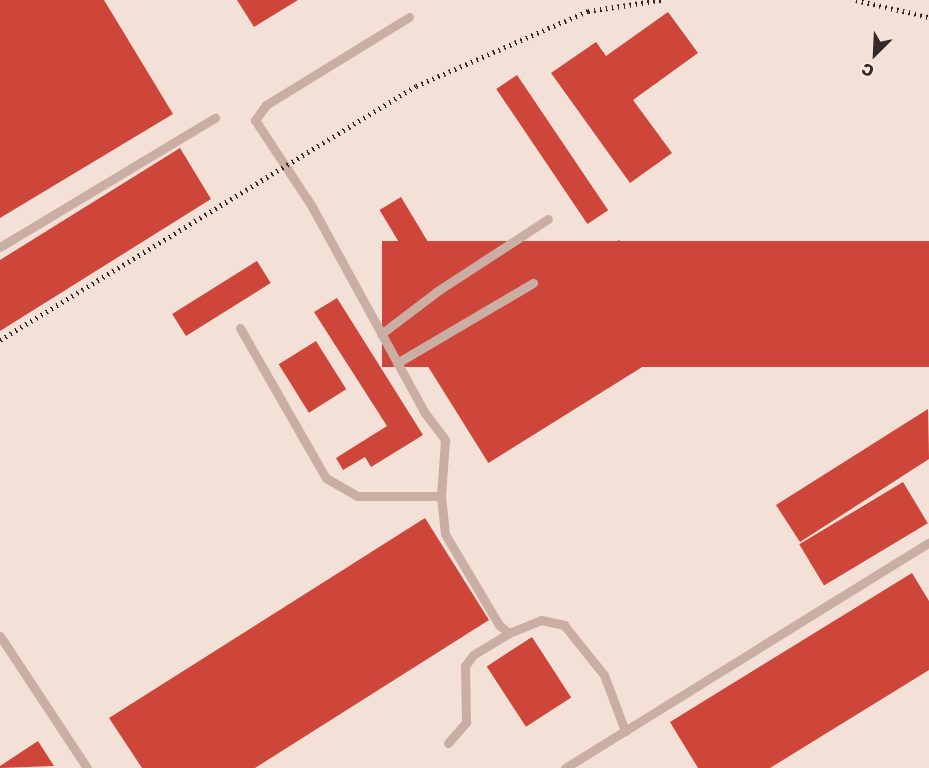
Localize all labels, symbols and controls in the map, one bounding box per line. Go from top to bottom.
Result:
north arrow [845,24,905,84]
text: С [858,59,877,82]

